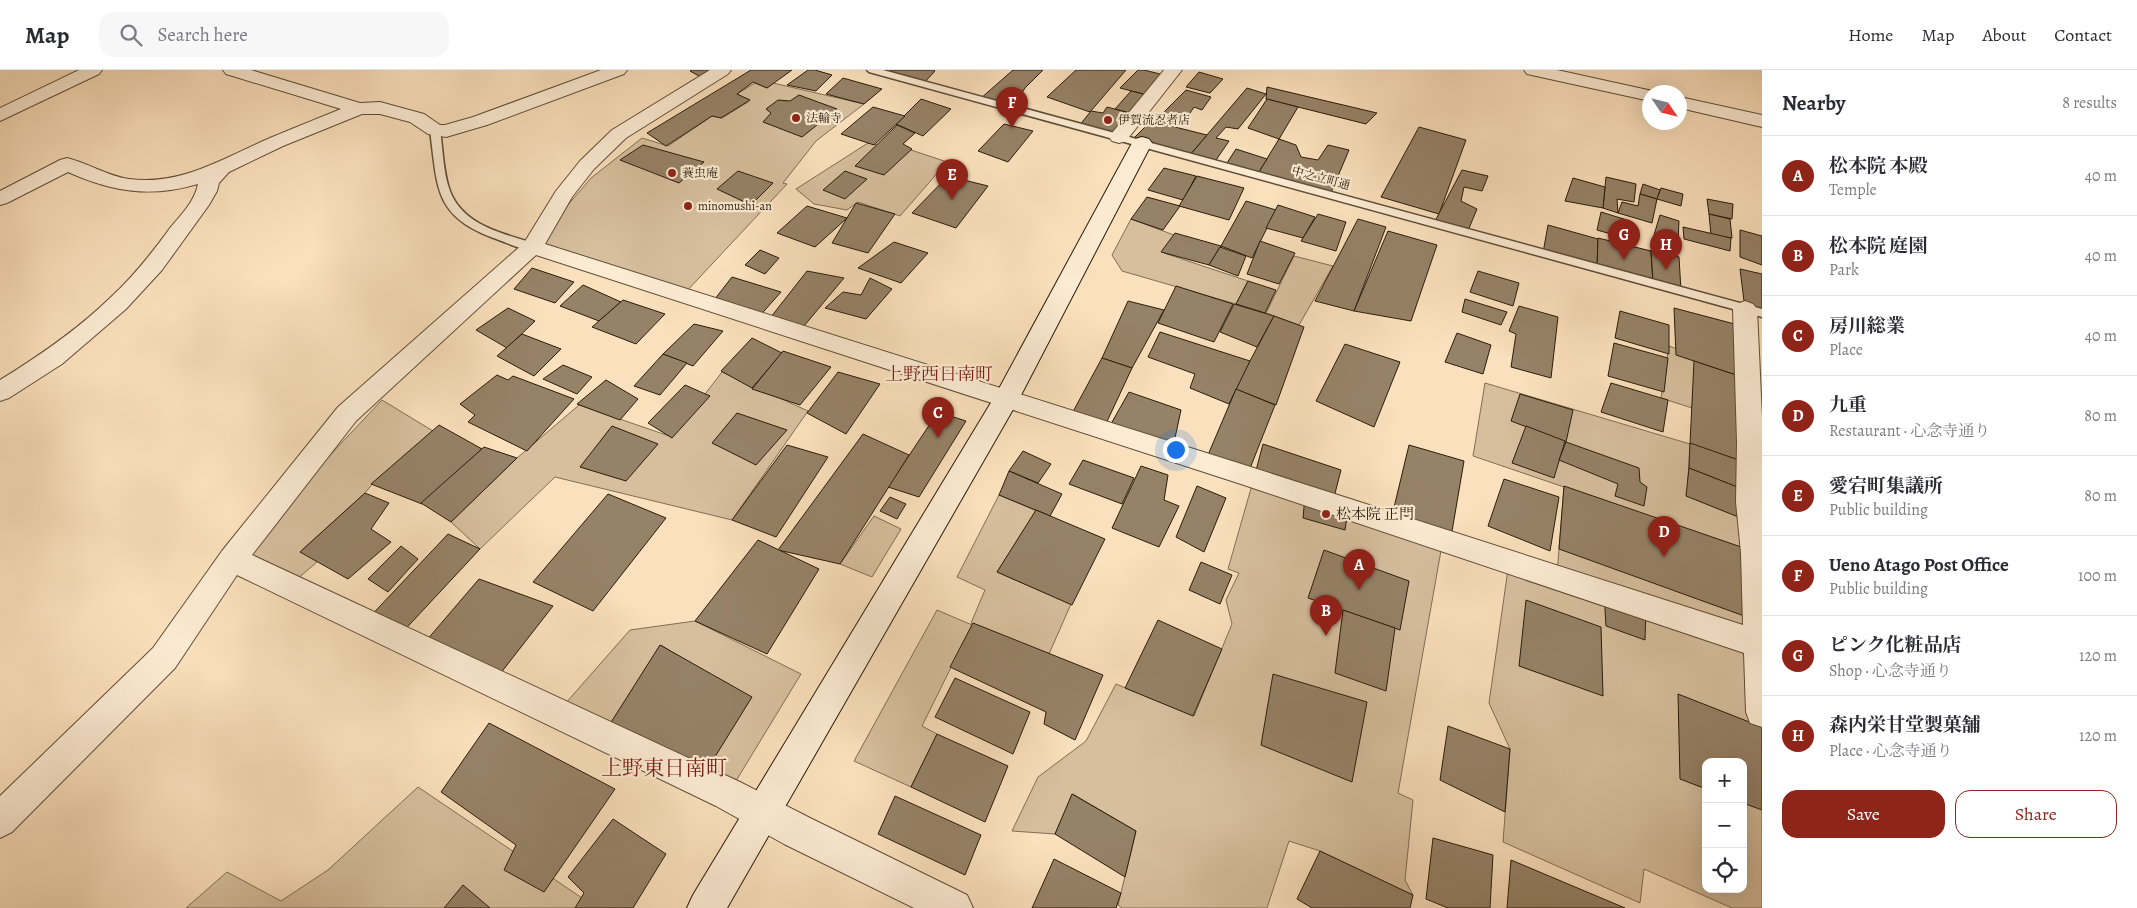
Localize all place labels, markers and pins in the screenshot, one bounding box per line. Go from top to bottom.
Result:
pin: F [996,87,1028,128]
place label: 法輪寺 [806,110,842,126]
marker: 法輪寺 [790,112,802,124]
place label: 伊賀流忍者店 [1118,112,1190,128]
marker: 伊賀流忍者店 [1102,114,1114,126]
pin: E [936,159,968,200]
place label: 蓑虫庵 [682,165,718,181]
marker: 蓑虫庵 [666,167,678,179]
place label: minomushi-an [698,198,772,214]
marker: minomushi-an [682,200,694,212]
pin: G [1608,219,1640,260]
pin: H [1650,229,1682,270]
pin: C [922,397,954,438]
place label: 松本院 正門 [1336,504,1414,524]
marker: 松本院 正門 [1320,508,1332,520]
pin: D [1648,516,1680,557]
pin: A [1343,549,1375,590]
pin: B [1310,595,1342,636]

